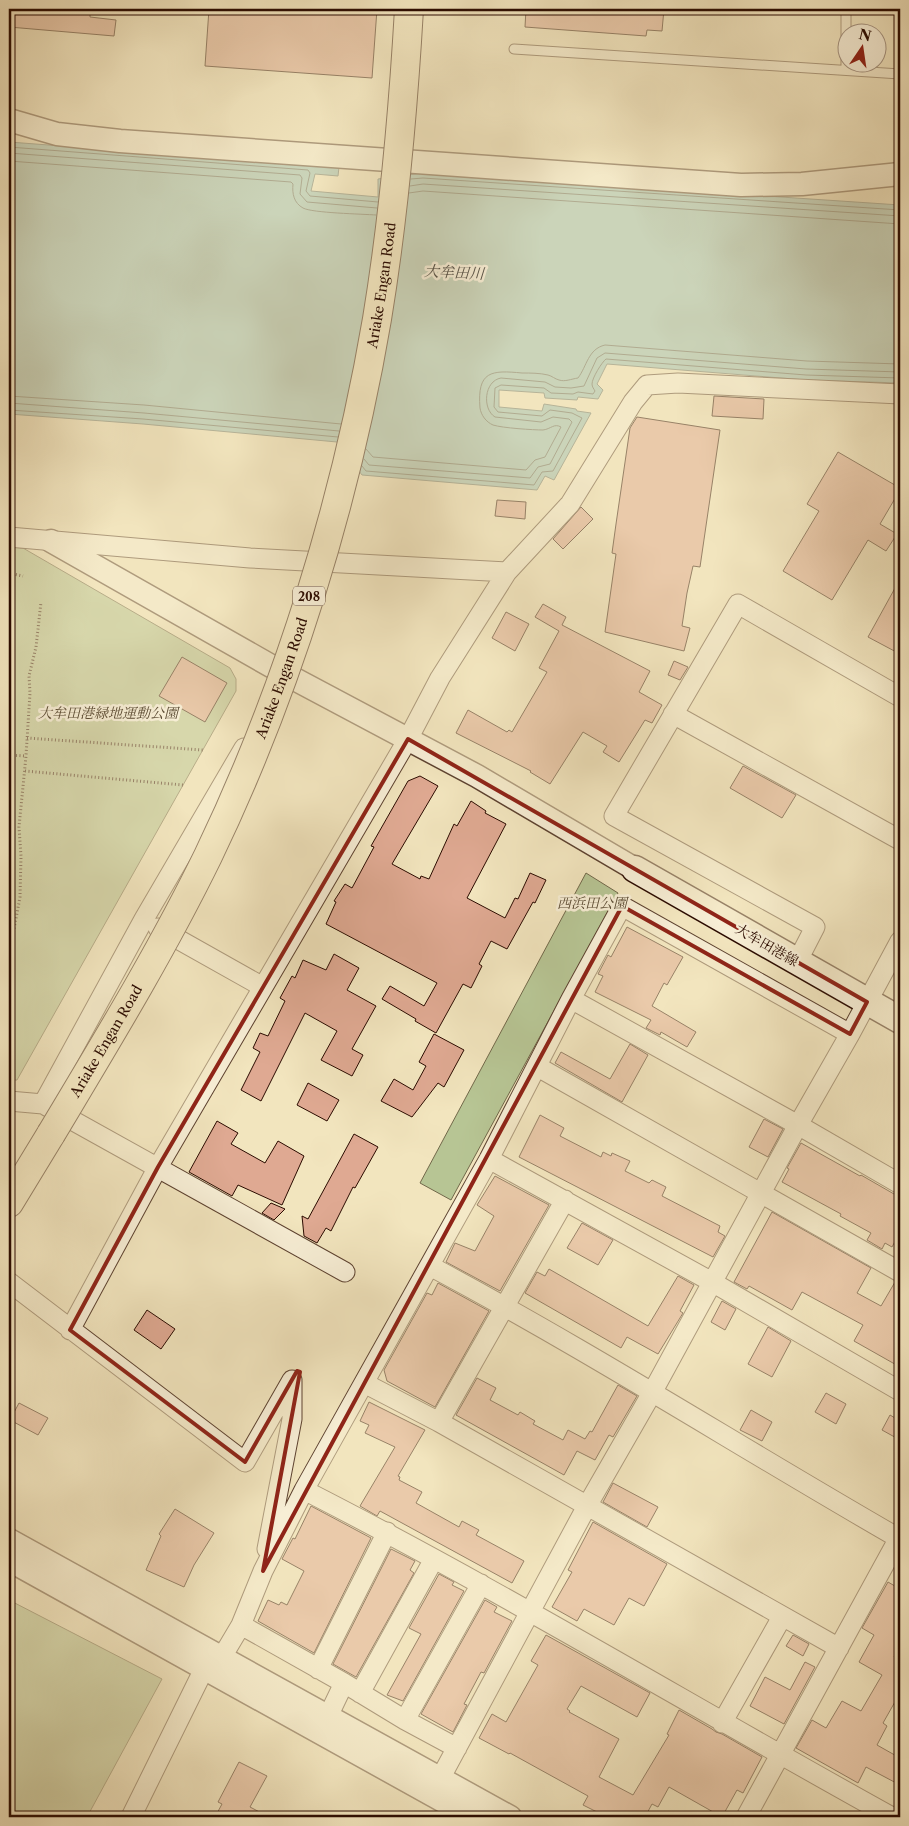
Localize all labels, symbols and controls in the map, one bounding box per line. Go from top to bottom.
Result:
north arrow [836,22,886,72]
text: N [857,25,873,45]
street label: Ariake Engan Road [363,221,400,351]
water label: 大牟田川 [424,261,486,283]
road number: 208 [293,586,325,606]
street label: Ariake Engan Road [251,615,312,742]
park label: 大牟田港緑地運動公園 [38,704,180,722]
park label: 西浜田公園 [557,894,629,912]
street label: 大牟田港線 [732,920,802,970]
street label: Ariake Engan Road [66,981,146,1101]

